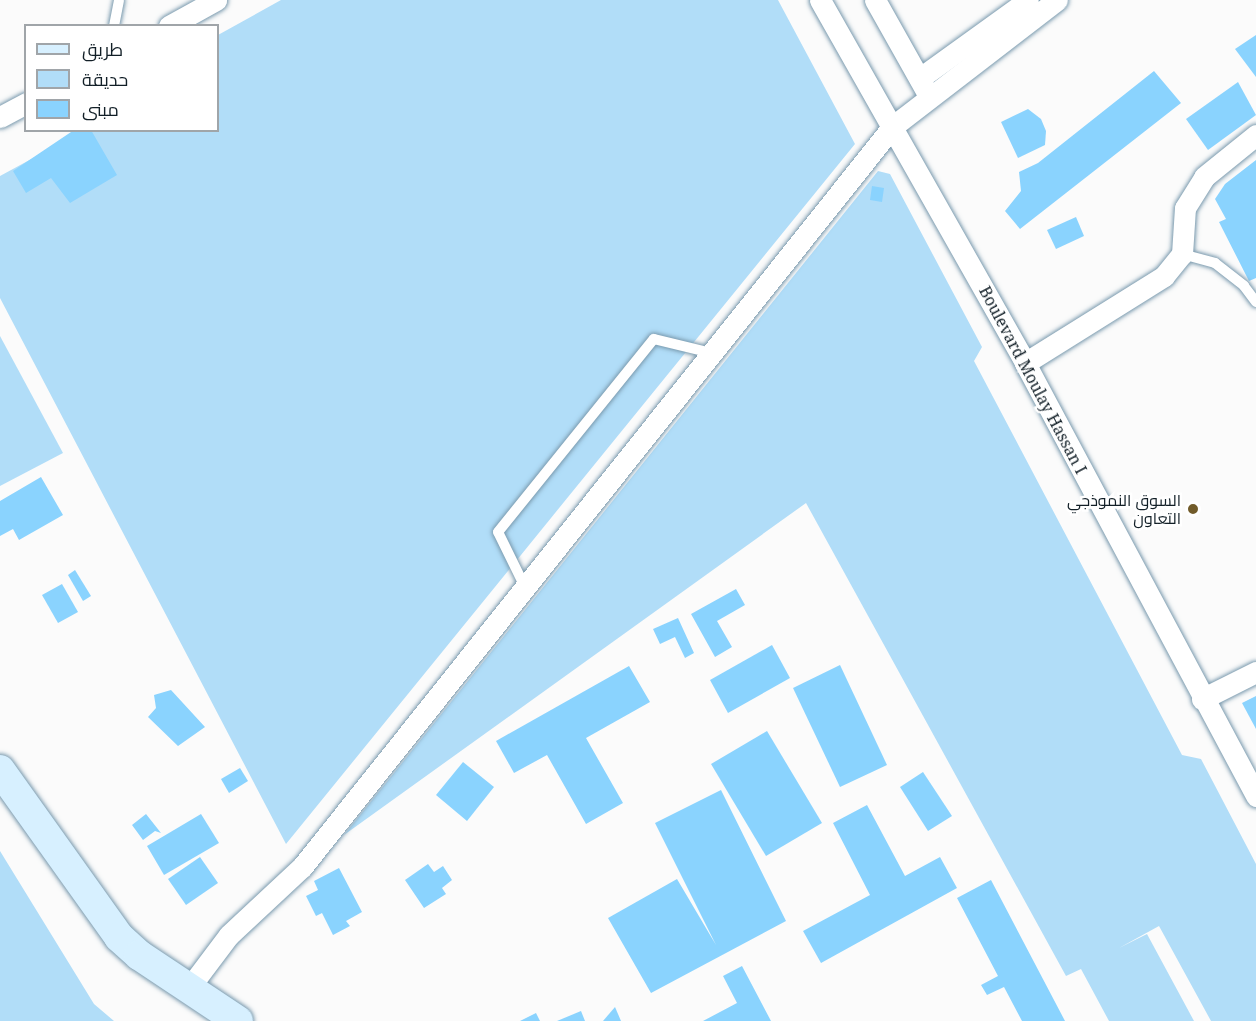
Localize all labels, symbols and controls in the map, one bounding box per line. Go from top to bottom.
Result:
legend [24,24,219,132]
text: طريق [82,37,123,61]
text: حديقة [82,67,128,91]
text: مبنى [82,97,119,121]
street label: Boulevard Moulay Hassan I [975,283,1091,477]
place label: السوق النموذجي التعاون [1067,490,1181,528]
marker: السوق النموذجي التعاون [1186,502,1200,516]

